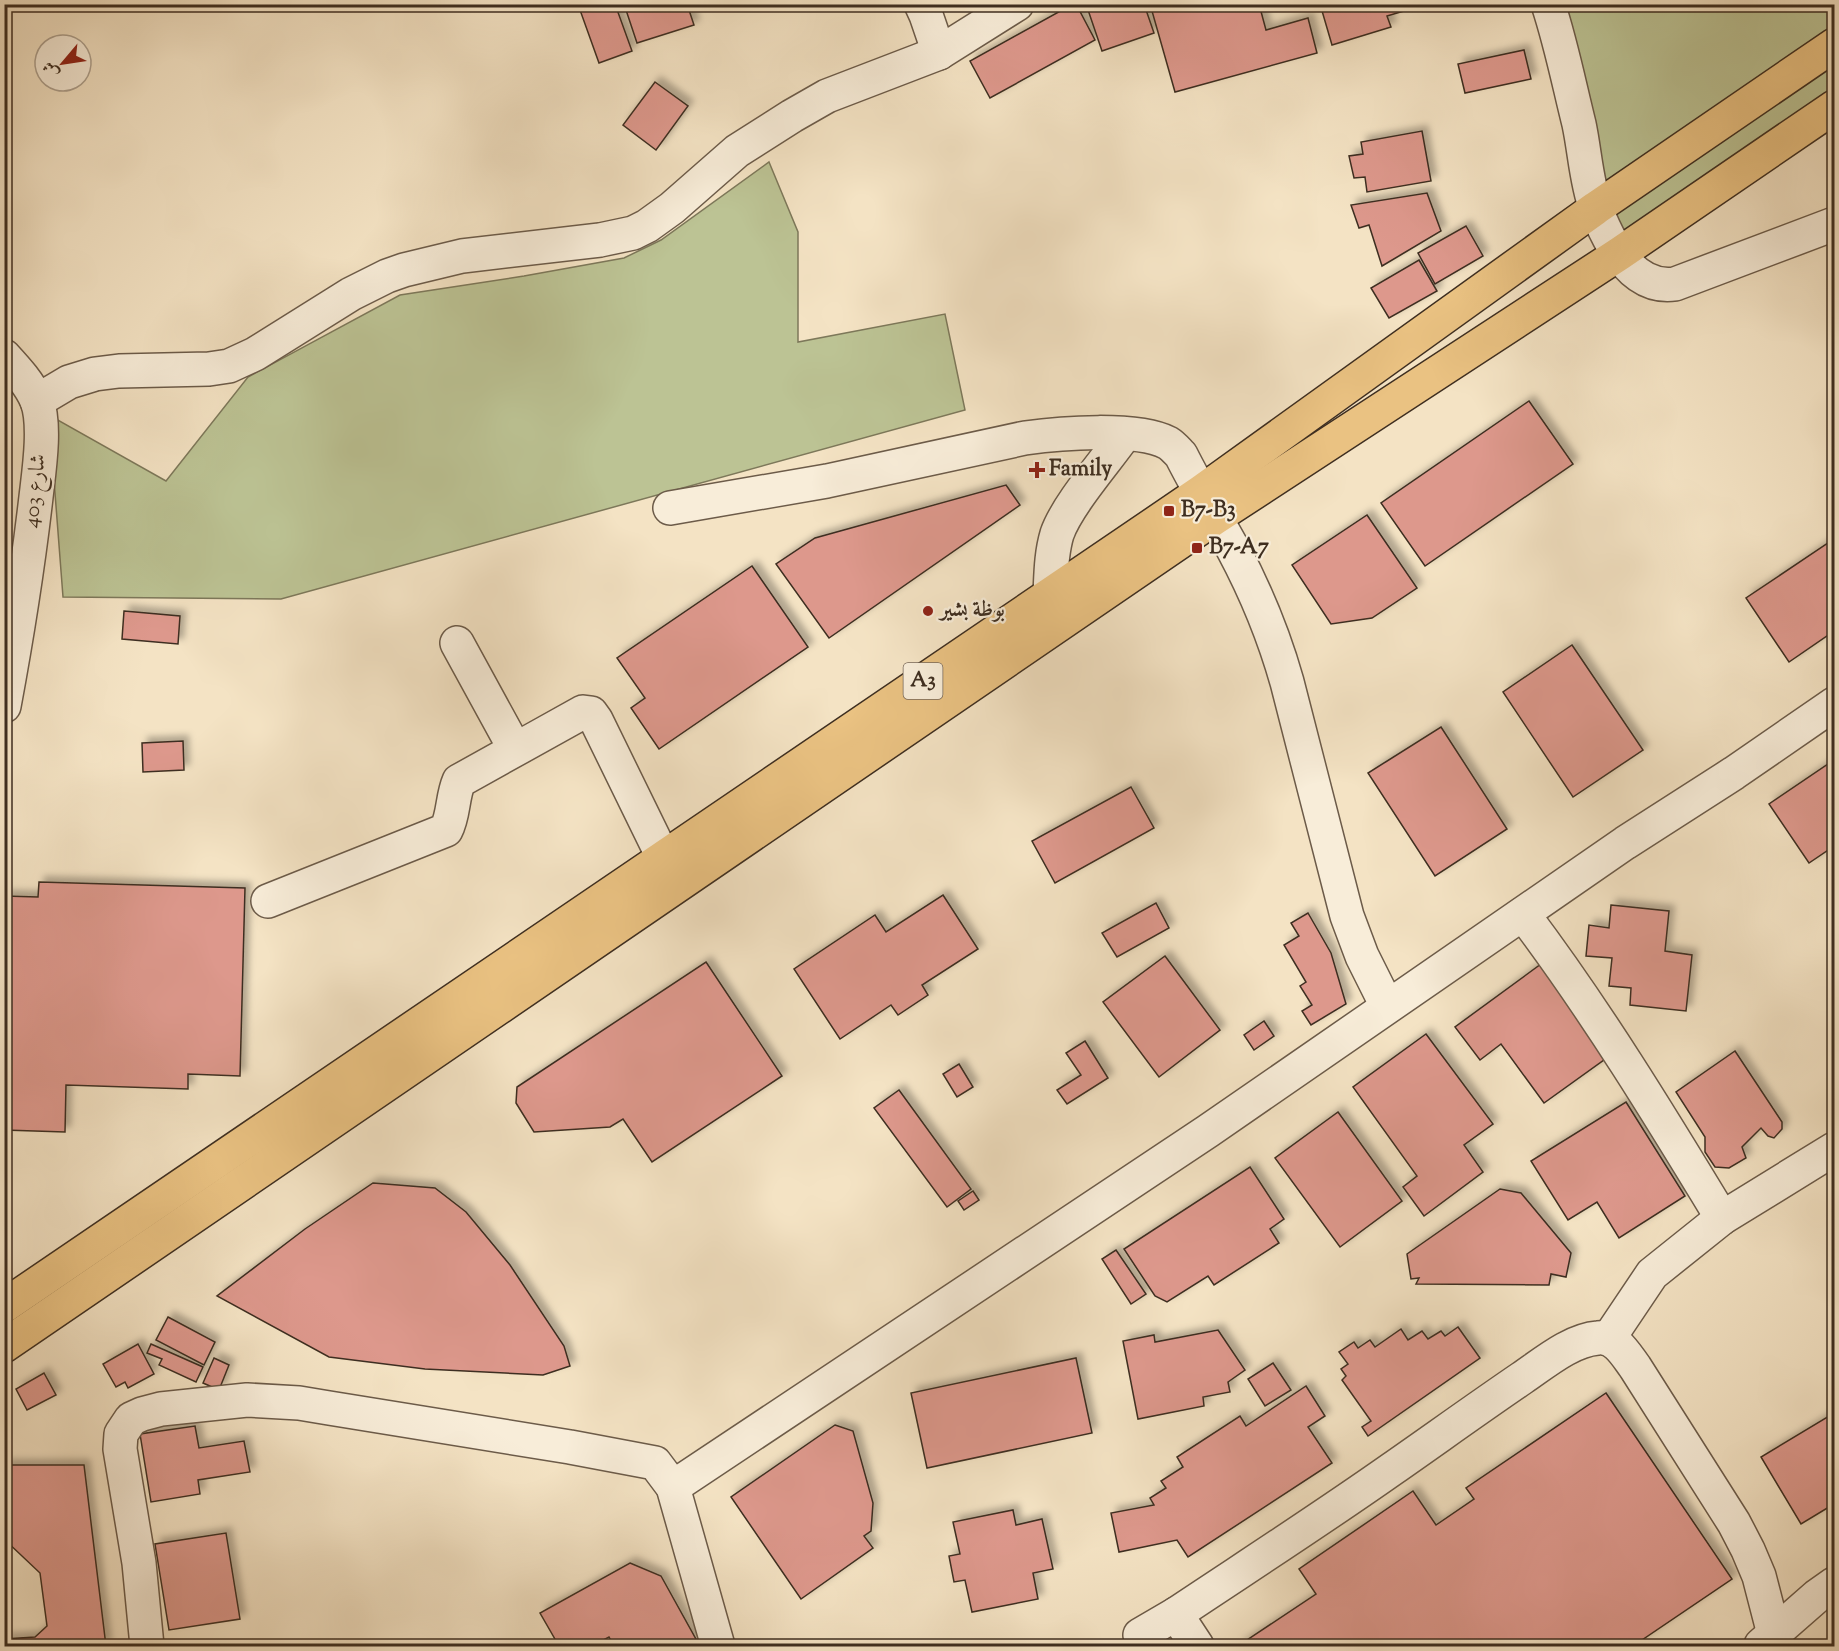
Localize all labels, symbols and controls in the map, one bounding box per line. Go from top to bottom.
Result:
north arrow [33,33,93,93]
text: ش [38,57,66,82]
street label: شارع 403 [16,452,56,530]
place label: Family [1049,454,1112,486]
marker: Family [1030,463,1044,477]
place label: B7-B3 [1181,495,1236,527]
marker: B7-B3 [1162,504,1176,518]
place label: B7-A7 [1209,532,1270,564]
marker: B7-A7 [1190,541,1204,555]
place label: بوظة بشير [937,595,1005,627]
marker: بوظة بشير [921,604,935,618]
road number: A3 [904,663,942,699]

